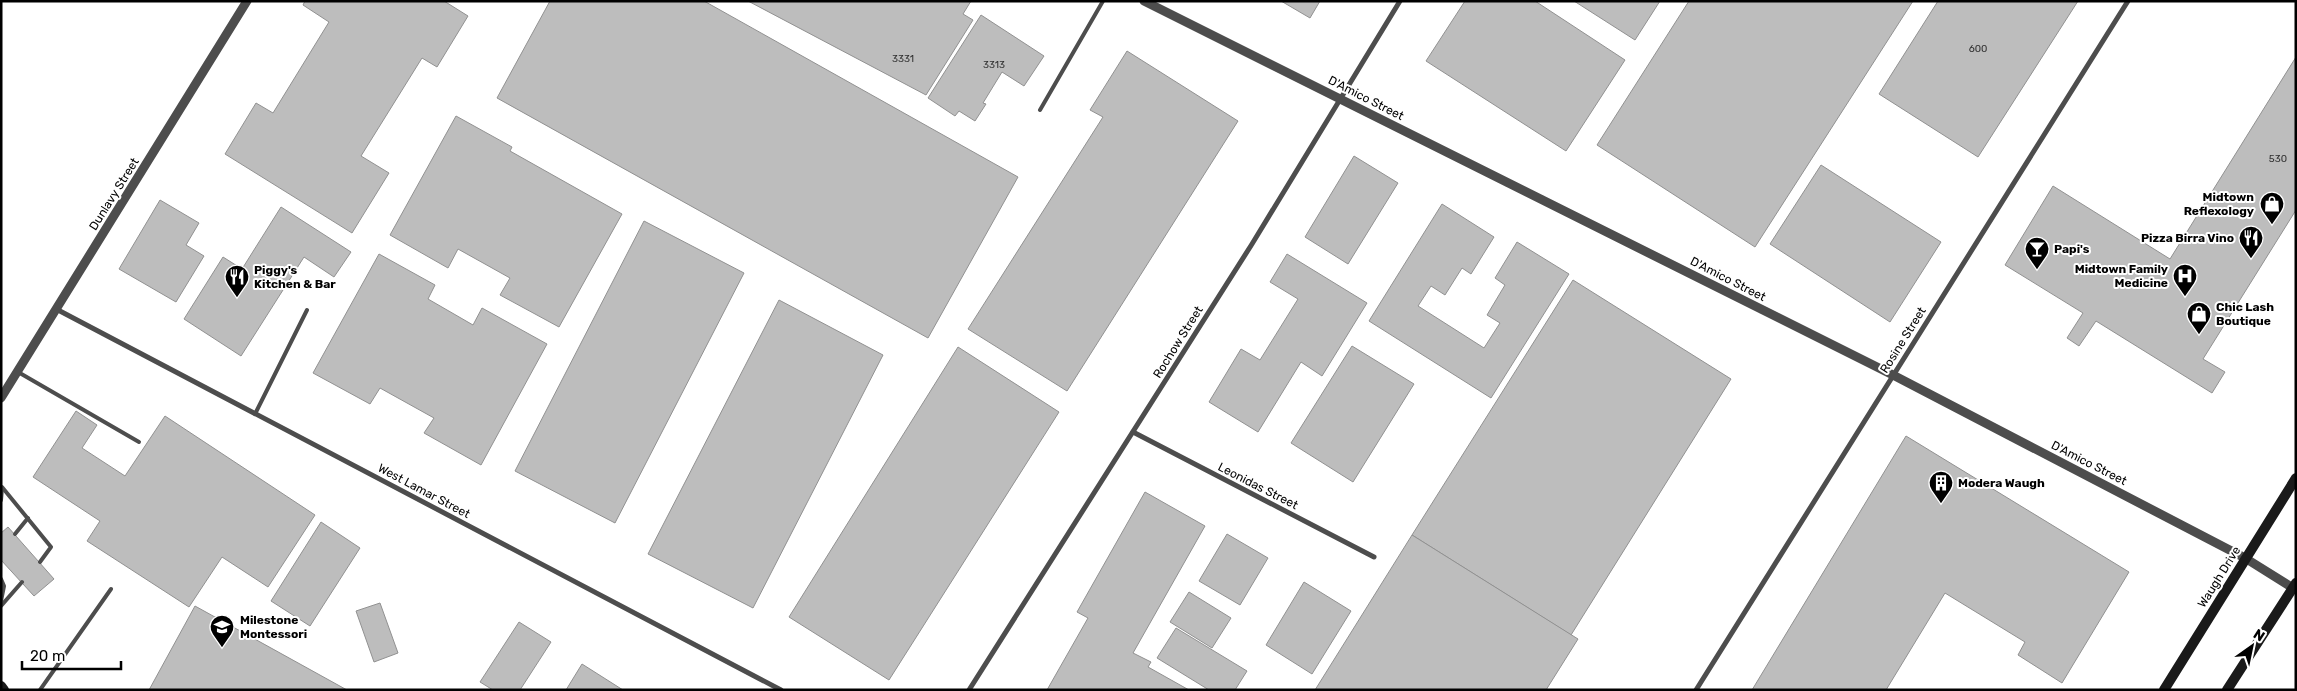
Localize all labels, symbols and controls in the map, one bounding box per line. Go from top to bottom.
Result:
house number: 600 [1969,43,1987,55]
house number: 3331 [892,53,914,65]
house number: 3313 [983,59,1005,71]
street label: D'Amico Street [1326,73,1406,123]
house number: 530 [2269,153,2287,165]
street label: Dunlavy Street [86,155,142,233]
place label: Midtown Reflexology [2184,190,2254,218]
shop icon: Midtown Reflexology [2259,191,2285,225]
restaurant icon: Pizza Birra Vino [2238,225,2264,259]
place label: Pizza Birra Vino [2141,231,2234,245]
bar icon: Papi's [2024,236,2050,270]
place label: Papi's [2054,242,2090,256]
street label: D'Amico Street [1688,254,1768,304]
place label: Midtown Family Medicine [2075,262,2168,290]
place label: Piggy's Kitchen & Bar [254,263,336,291]
hospital icon: Midtown Family Medicine [2172,263,2198,297]
restaurant icon: Piggy's Kitchen & Bar [224,264,250,298]
place label: Chic Lash Boutique [2216,300,2274,328]
shop icon: Chic Lash Boutique [2186,301,2212,335]
street label: Rochow Street [1150,303,1206,381]
street label: Rosine Street [1877,304,1929,376]
street label: D'Amico Street [2049,438,2129,488]
street label: Leonidas Street [1216,460,1301,512]
street label: West Lamar Street [375,461,473,521]
building icon: Modera Waugh [1928,470,1954,504]
place label: Modera Waugh [1958,476,2045,490]
street label: Waugh Drive [2195,544,2243,610]
place label: Milestone Montessori [240,613,307,641]
school or university icon: Milestone Montessori [209,614,235,648]
north arrow [2227,621,2277,671]
text: N [2250,626,2268,645]
scale bar [22,638,121,670]
text: 20 m [30,647,65,665]

